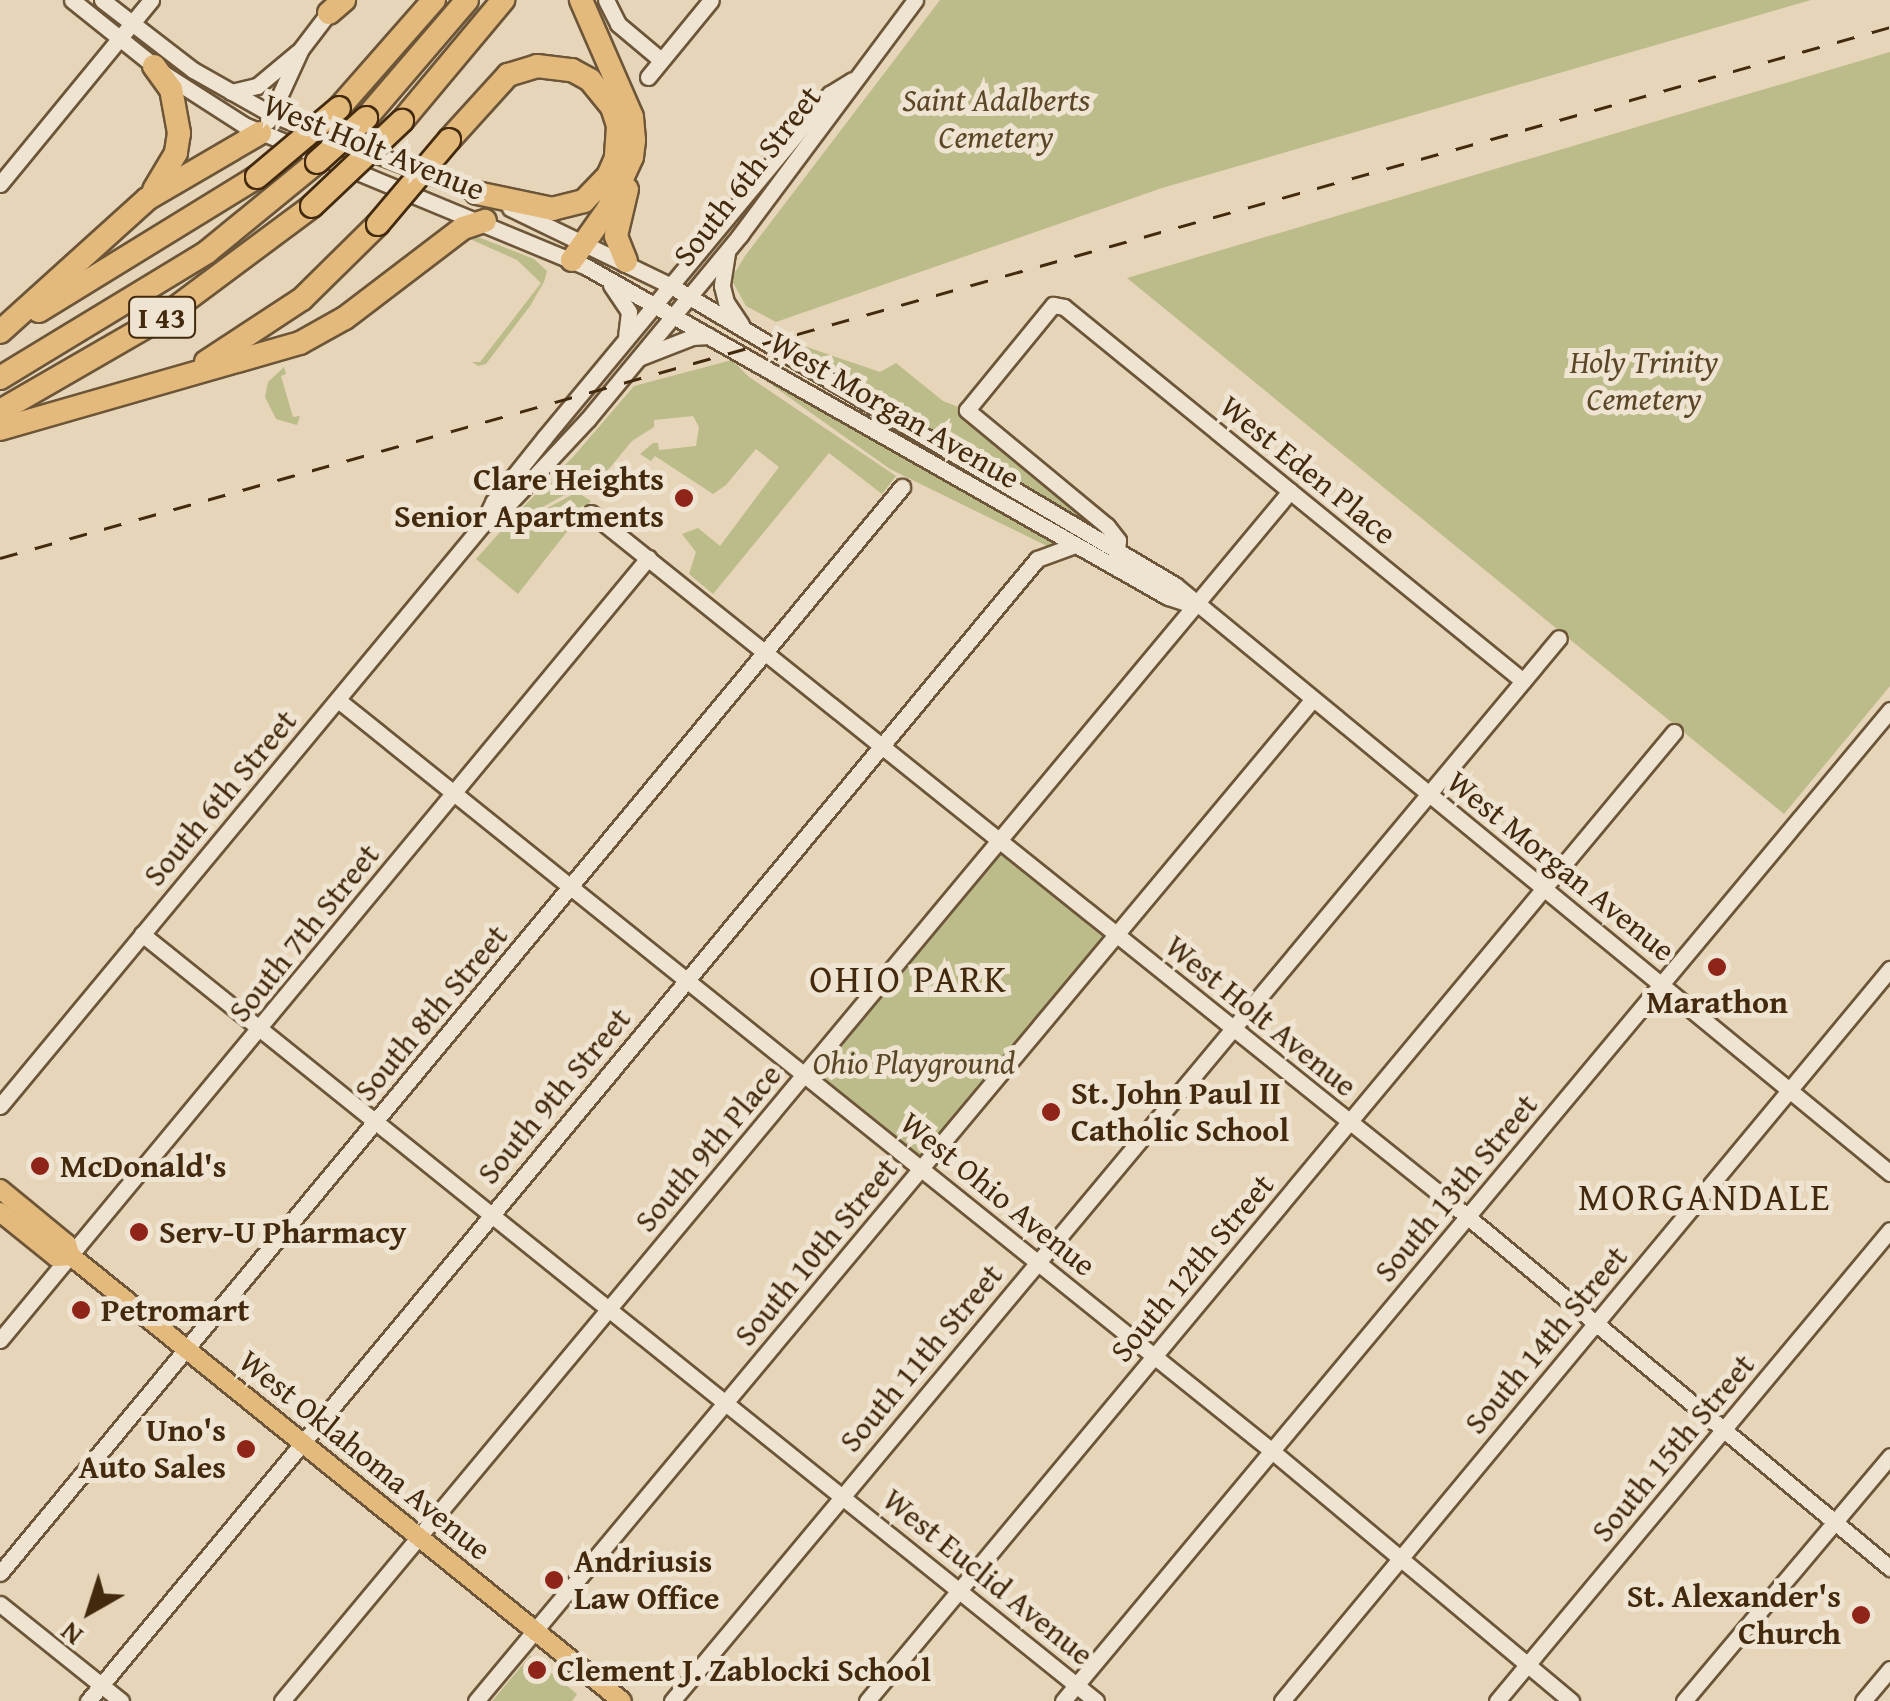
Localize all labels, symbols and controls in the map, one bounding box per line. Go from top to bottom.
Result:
street label: South 6th Street [665,78,829,274]
park label: Saint Adalberts Cemetery [902,82,1090,157]
street label: West Holt Avenue [258,85,490,209]
road number: I 43 [127,292,197,342]
street label: West Morgan Avenue [763,323,1027,497]
park label: Holy Trinity Cemetery [1570,344,1718,419]
street label: West Eden Place [1212,387,1404,553]
place label: Clare Heights Senior Apartments [394,461,664,536]
marker: Clare Heights Senior Apartments [673,487,695,509]
street label: South 6th Street [135,702,305,894]
street label: West Morgan Avenue [1439,762,1683,970]
street label: South 7th Street [220,836,388,1030]
street label: South 8th Street [346,917,516,1109]
street label: West Holt Avenue [1158,927,1364,1105]
district label: OHIO PARK [809,956,1009,1002]
marker: Marathon [1706,956,1728,978]
place label: Marathon [1646,983,1788,1021]
street label: South 9th Street [469,1000,639,1192]
park label: Ohio Playground [813,1044,1015,1082]
street label: South 9th Place [627,1056,789,1240]
place label: St. John Paul II Catholic School [1071,1075,1289,1150]
street label: South 13th Street [1366,1086,1546,1290]
marker: St. John Paul II Catholic School [1040,1101,1062,1123]
street label: West Ohio Avenue [893,1104,1103,1284]
place label: McDonald's [60,1147,226,1185]
street label: South 10th Street [726,1150,906,1354]
marker: McDonald's [29,1155,51,1177]
street label: South 12th Street [1102,1166,1282,1370]
district label: MORGANDALE [1578,1174,1832,1220]
place label: Serv-U Pharmacy [159,1213,406,1251]
marker: Serv-U Pharmacy [128,1221,150,1243]
street label: South 14th Street [1456,1238,1636,1442]
street label: South 11th Street [831,1256,1011,1460]
place label: Petromart [101,1291,249,1329]
marker: Petromart [70,1299,92,1321]
street label: West Oklahoma Avenue [231,1342,499,1568]
street label: South 15th Street [1583,1346,1763,1550]
place label: Uno's Auto Sales [78,1412,226,1487]
marker: Uno's Auto Sales [235,1438,257,1460]
street label: West Euclid Avenue [875,1480,1101,1674]
place label: Andriusis Law Office [574,1543,720,1618]
north arrow [40,1561,140,1661]
marker: Andriusis Law Office [543,1569,565,1591]
place label: St. Alexander's Church [1627,1578,1841,1653]
marker: St. Alexander's Church [1850,1604,1872,1626]
text: N [51,1613,91,1657]
place label: Clement J. Zablocki School [557,1651,931,1689]
marker: Clement J. Zablocki School [526,1659,548,1681]

